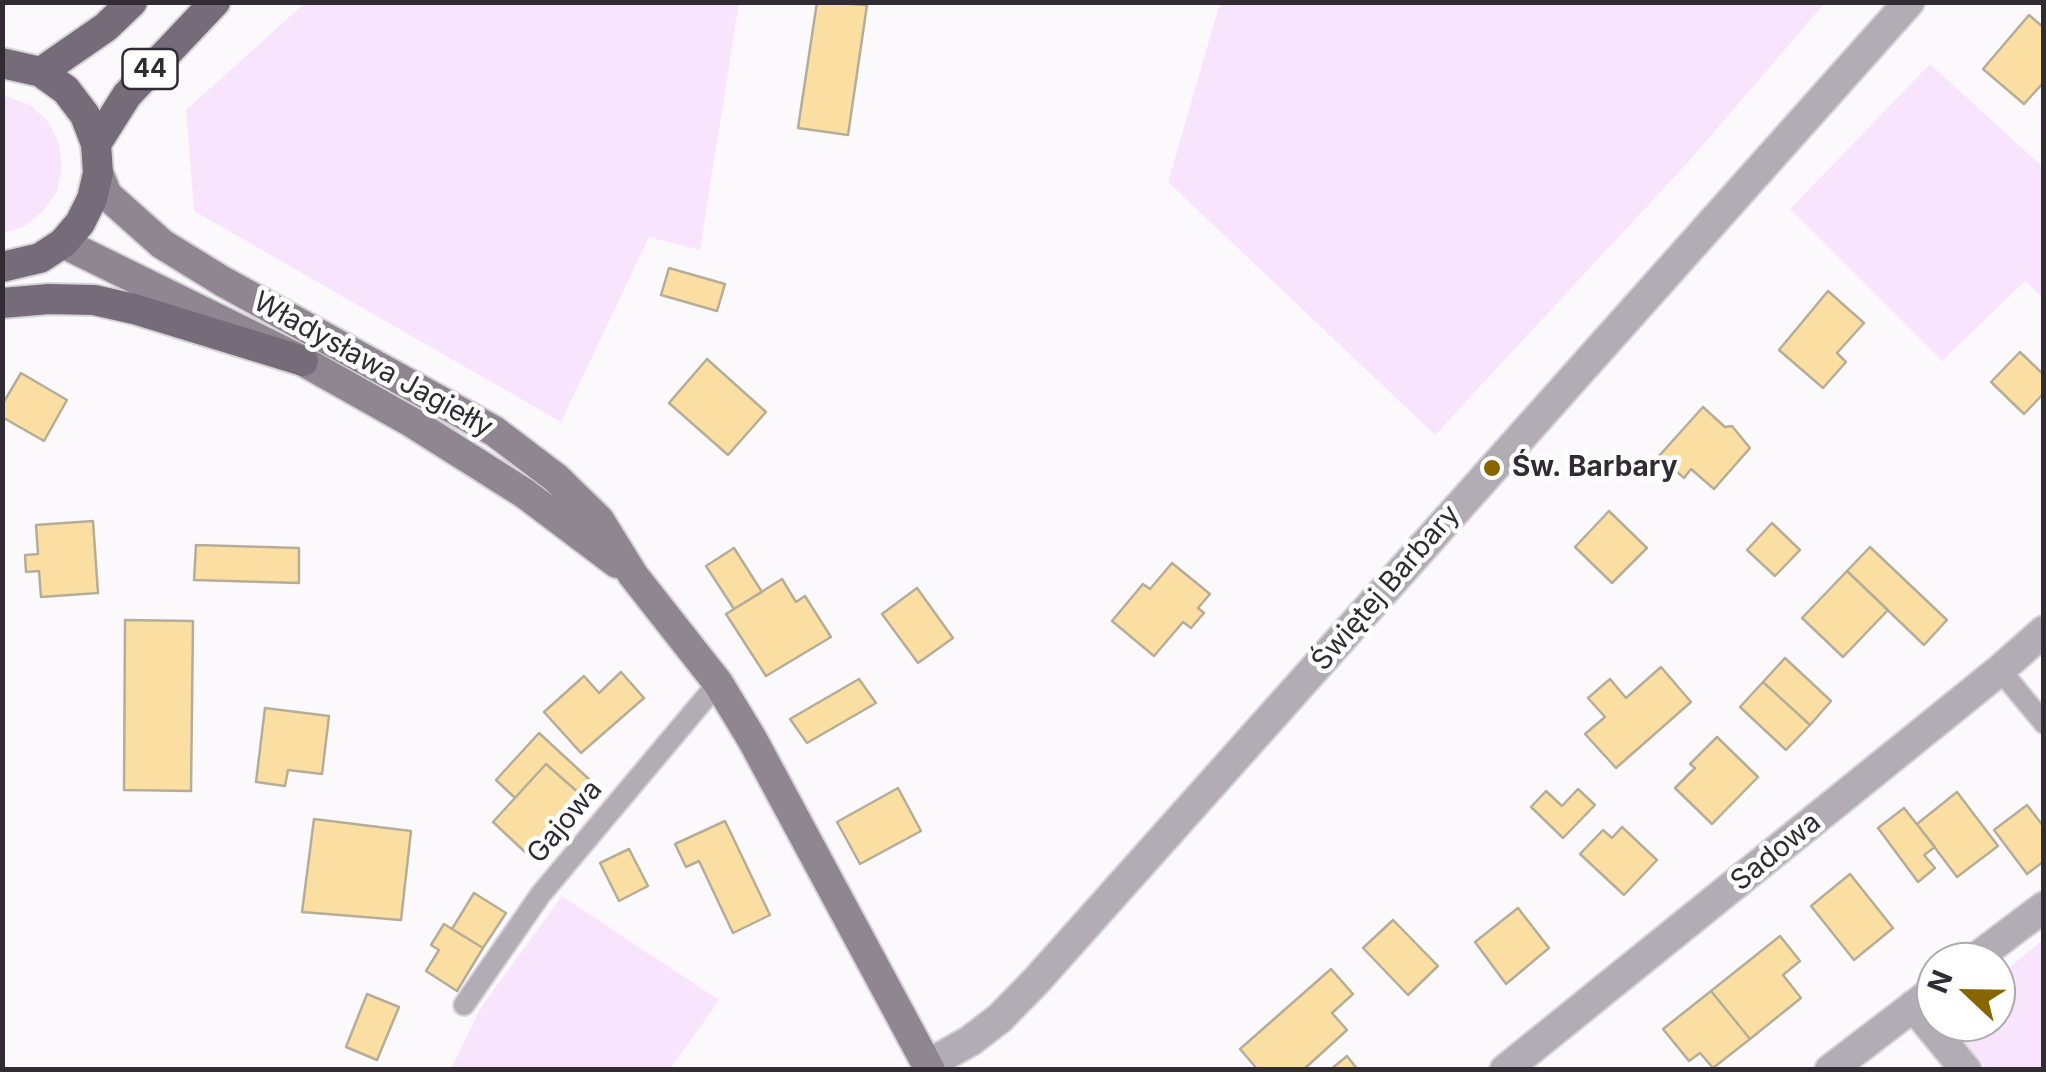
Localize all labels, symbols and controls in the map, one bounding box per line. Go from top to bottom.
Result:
road number: 44 [122,49,178,89]
street label: Władysława Jagiełły [248,285,498,445]
place label: Św. Barbary [1512,451,1678,485]
marker: Św. Barbary [1481,457,1503,479]
street label: Świętej Barbary [1305,498,1467,678]
street label: Gajowa [521,774,609,870]
street label: Sadowa [1724,806,1828,898]
north arrow [1916,942,2016,1042]
text: N [1920,965,1960,998]

